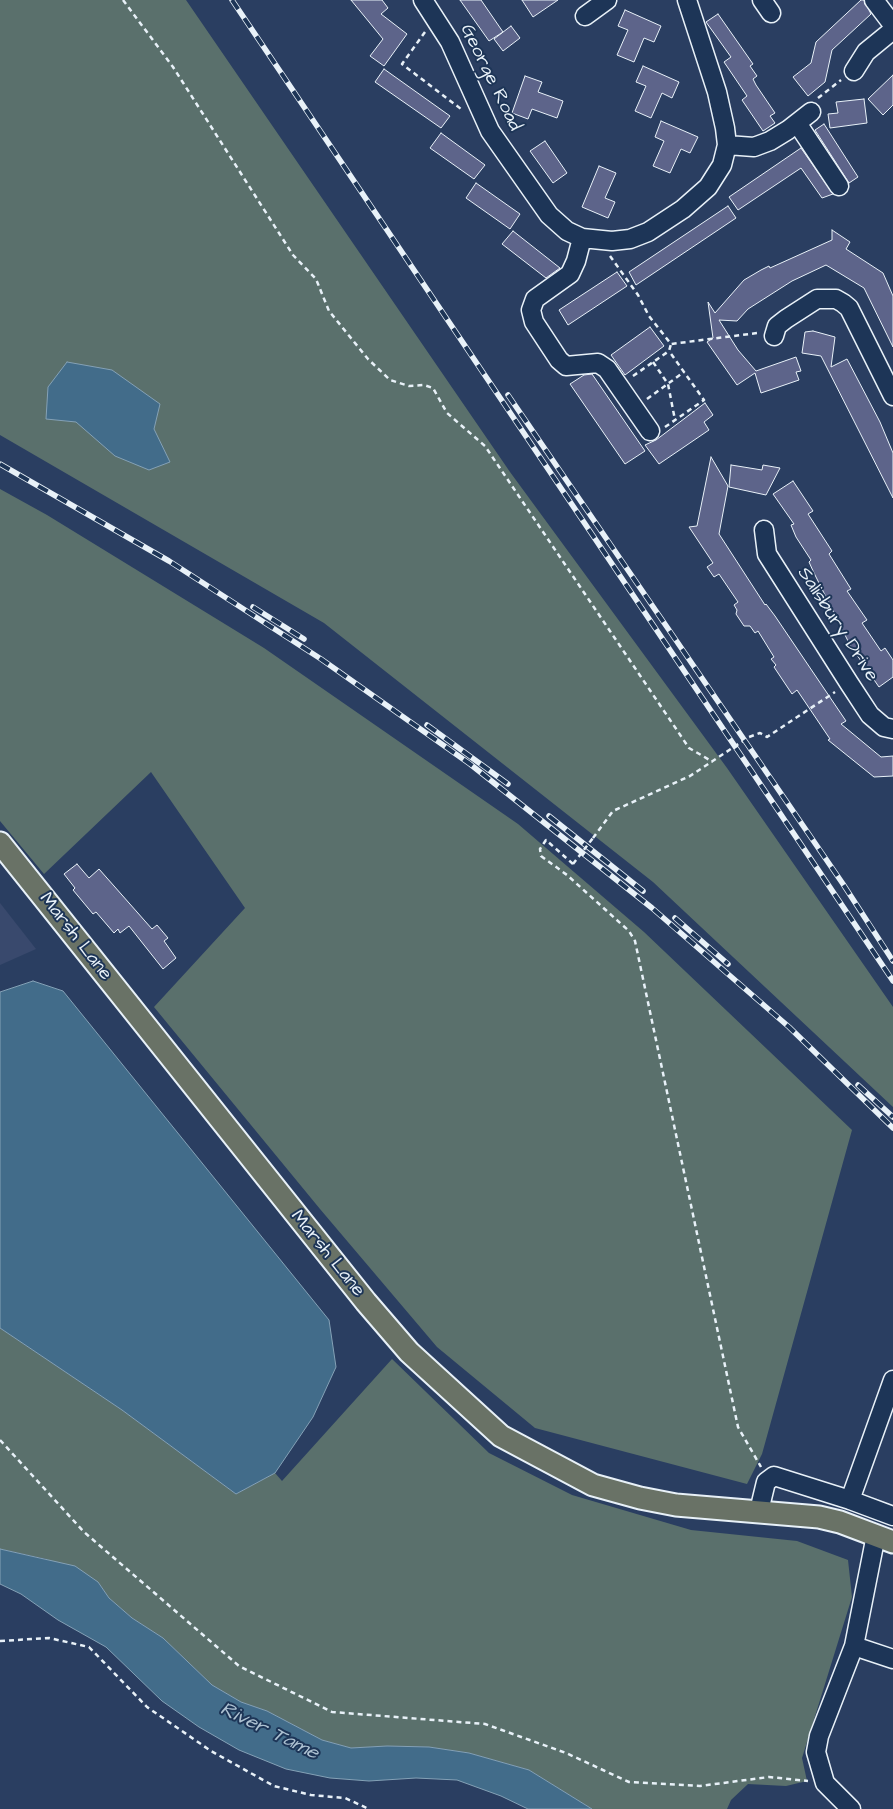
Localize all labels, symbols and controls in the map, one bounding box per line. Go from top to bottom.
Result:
street label: George Road [454,21,526,135]
street label: Salisbury Drive [792,563,882,687]
street label: Marsh Lane [34,889,116,985]
street label: Marsh Lane [285,1206,369,1302]
water label: River Tame [216,1698,322,1766]

